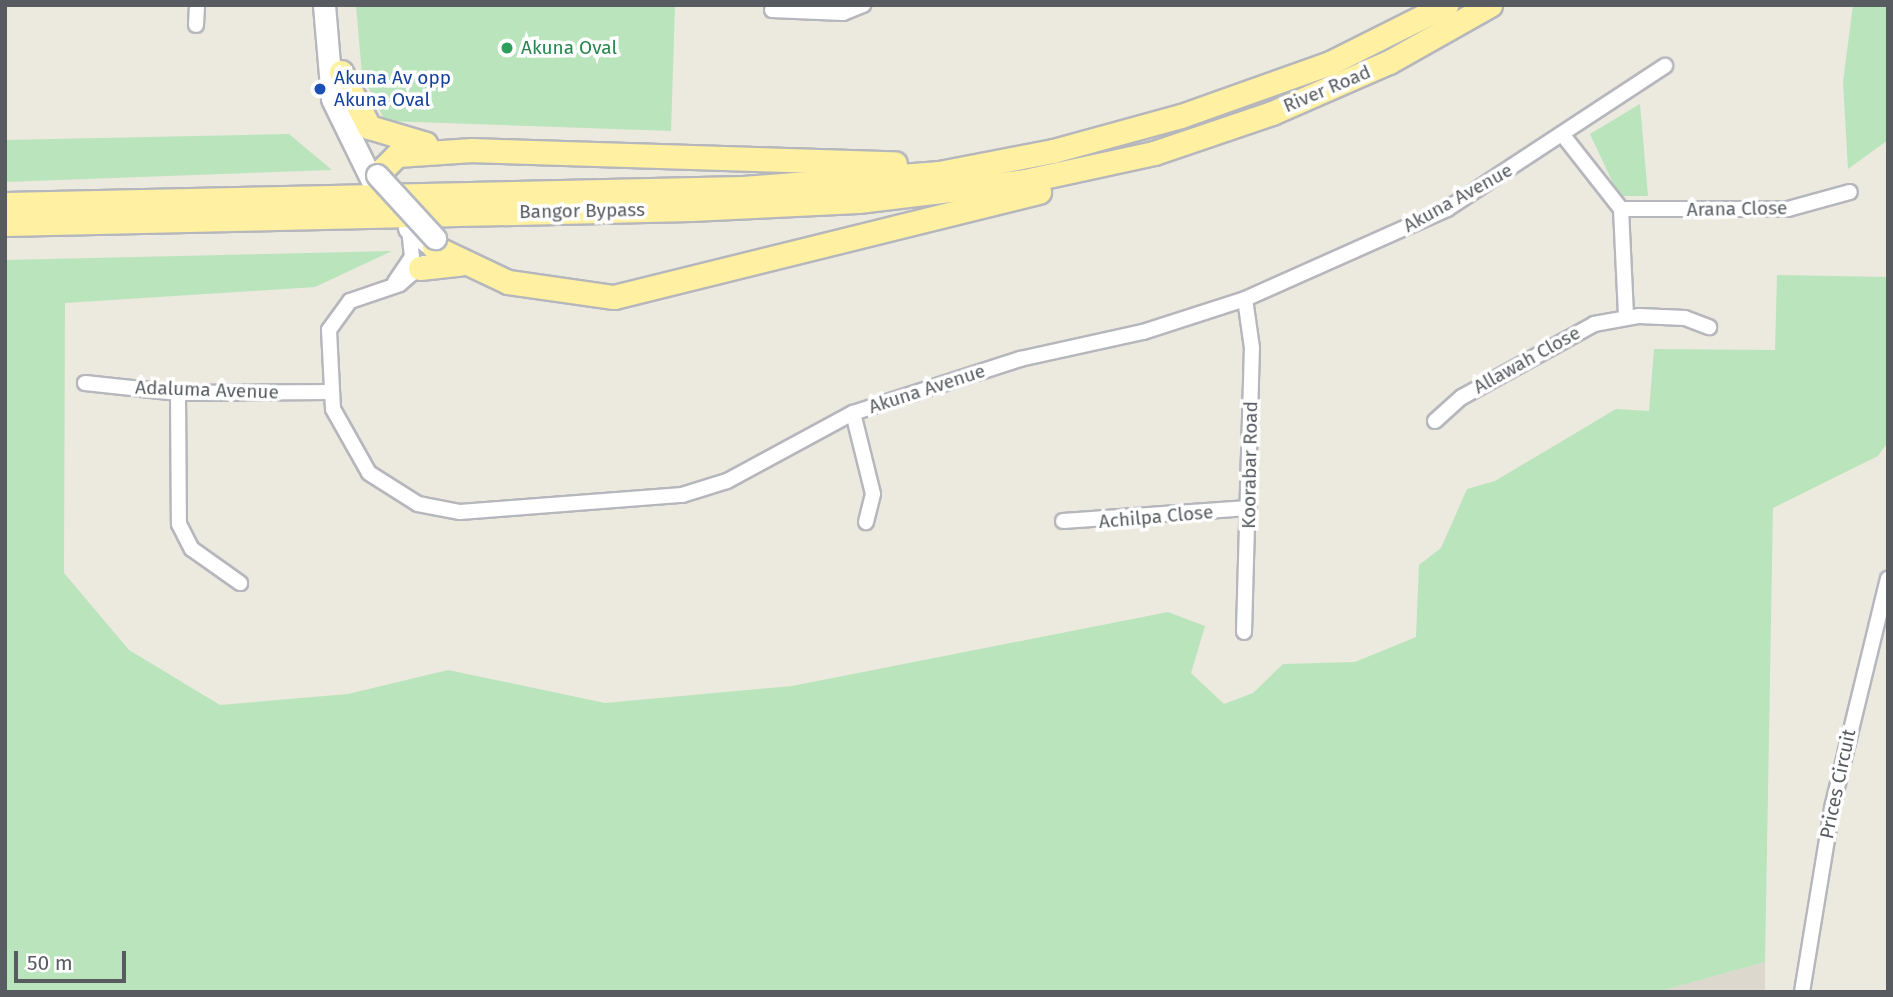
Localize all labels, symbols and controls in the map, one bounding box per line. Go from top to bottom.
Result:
place label: Akuna Oval [521,37,617,59]
marker: Akuna Oval [499,40,515,56]
street label: River Road [1280,60,1374,118]
place label: Akuna Av opp Akuna Oval [334,67,451,111]
marker: Akuna Av opp Akuna Oval [312,81,328,97]
street label: Akuna Avenue [1400,159,1516,237]
street label: Arana Close [1686,197,1788,221]
street label: Bangor Bypass [519,199,645,223]
street label: Allawah Close [1470,321,1584,399]
street label: Akuna Avenue [866,359,988,419]
street label: Adaluma Avenue [135,376,279,404]
street label: Koorabar Road [1237,401,1263,529]
street label: Achilpa Close [1098,501,1214,533]
street label: Prices Circuit [1815,727,1861,841]
scale bar [18,937,130,981]
text: 50 m [27,950,73,976]

